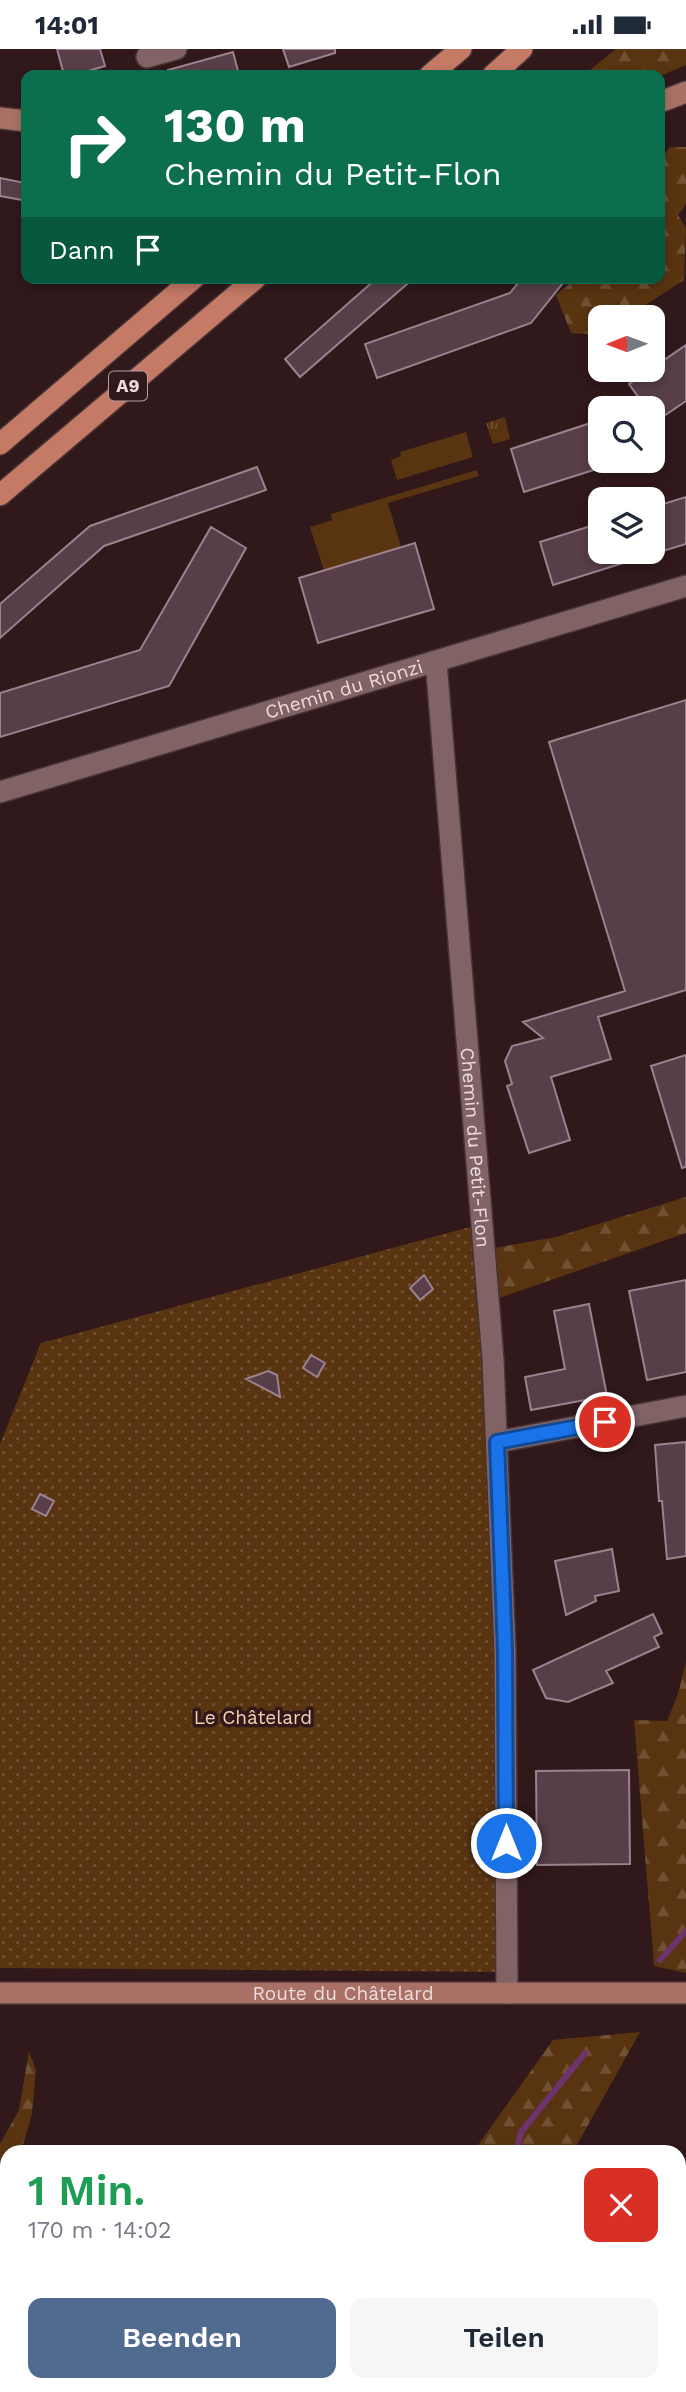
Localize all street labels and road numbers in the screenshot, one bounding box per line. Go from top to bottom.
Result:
road number: A9 [109,372,147,401]
street label: Chemin du Rionzi [262,655,426,724]
street label: Chemin du Petit-Flon [456,1047,495,1248]
street label: Route du Châtelard [252,1982,434,2005]

